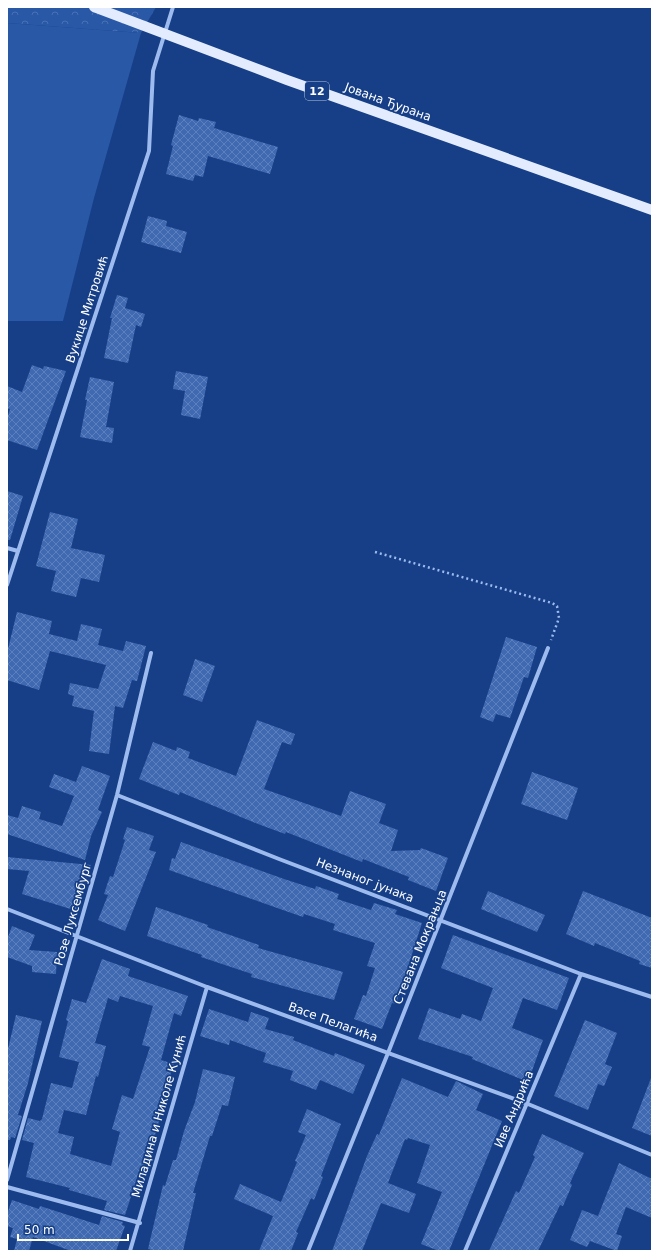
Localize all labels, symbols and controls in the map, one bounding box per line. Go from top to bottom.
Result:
street label: Јована Ђурана [342,80,433,124]
road number: 12 [305,82,329,100]
street label: Вукице Митровић [63,253,111,365]
street label: Незнаног јунака [314,855,416,905]
street label: Розе Луксембург [52,861,94,967]
street label: Стевана Мокрањца [391,888,449,1006]
street label: Васе Пелагића [286,999,380,1045]
street label: Миладина и Николе Кунић [129,1033,189,1199]
street label: Иве Андрића [491,1068,537,1150]
scale bar [18,1216,128,1242]
text: 50 m [24,1223,55,1237]

